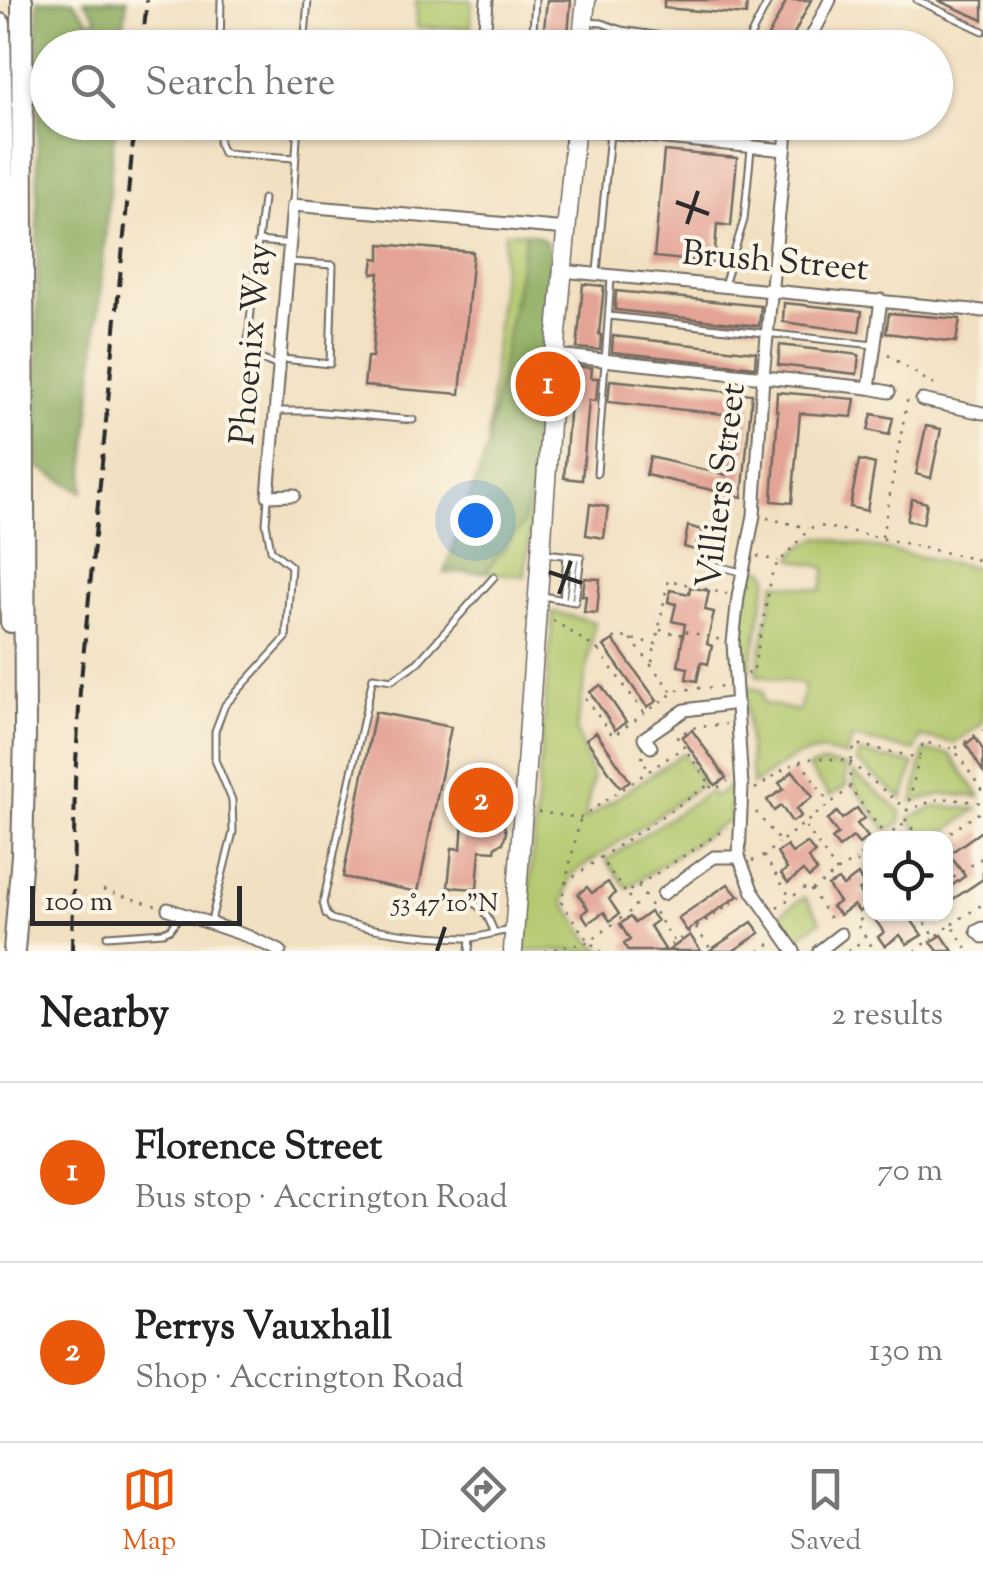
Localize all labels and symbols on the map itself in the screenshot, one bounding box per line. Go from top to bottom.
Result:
street label: Brush Street [679,229,871,297]
street label: Phoenix Way [219,241,287,447]
pin: 1 [516,346,580,422]
street label: Villiers Street [685,380,761,592]
your location [450,495,501,546]
pin: 2 [448,762,514,838]
scale bar [30,881,242,926]
text: 53°47'10"N [390,887,498,923]

